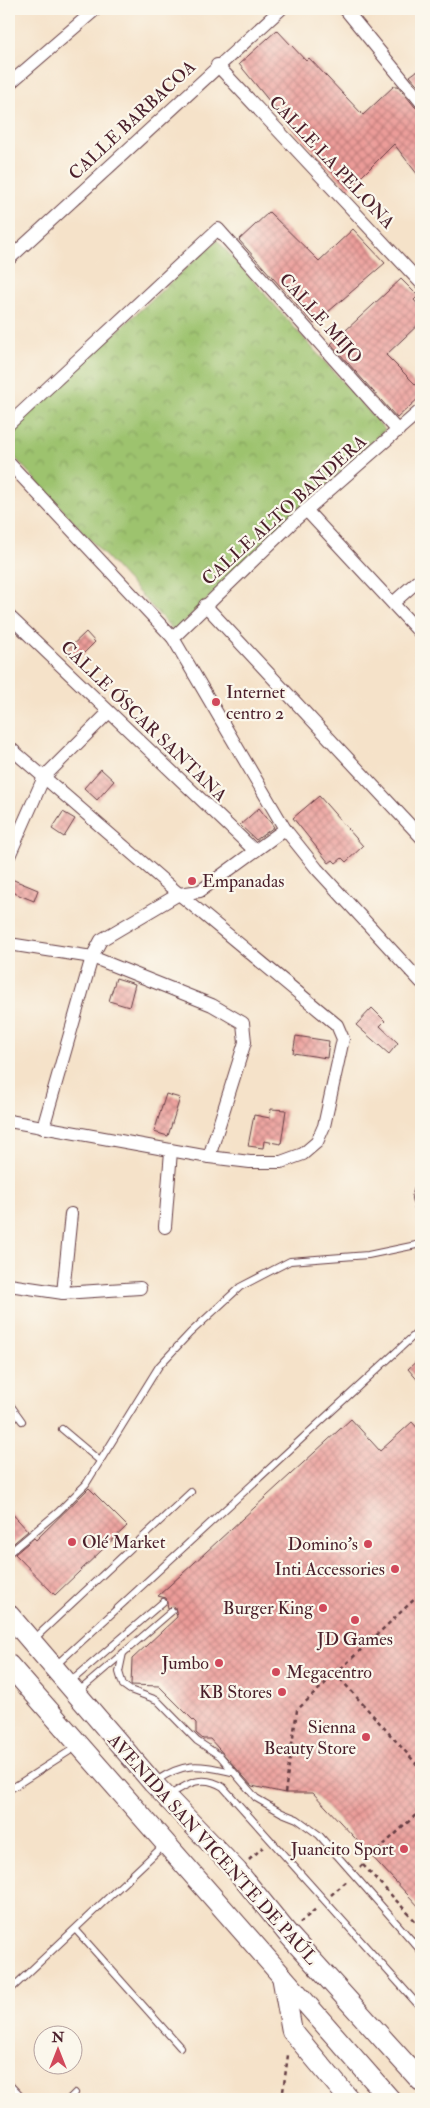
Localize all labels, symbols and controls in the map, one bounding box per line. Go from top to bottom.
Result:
street label: CALLE BARBACOA [64,55,201,185]
street label: CALLE LA PELONA [264,91,400,234]
street label: CALLE MIJO [274,268,367,368]
street label: CALLE ALTO BANDERA [197,430,372,590]
street label: CALLE ÓSCAR SANTANA [56,636,232,807]
place label: Internet centro 2 [226,681,285,725]
marker: Internet centro 2 [210,696,222,708]
place label: Empanadas [202,870,285,893]
marker: Empanadas [186,875,198,887]
place label: Olé Market [82,1531,166,1554]
place label: Domino's [288,1533,358,1556]
marker: Olé Market [66,1536,78,1548]
marker: Domino's [362,1538,374,1550]
place label: Inti Accessories [275,1558,385,1581]
marker: Inti Accessories [389,1563,401,1575]
place label: Burger King [223,1597,314,1620]
marker: Burger King [317,1602,329,1614]
marker: JD Games [349,1614,361,1626]
place label: JD Games [316,1628,393,1651]
place label: Jumbo [160,1652,209,1675]
marker: Jumbo [213,1657,225,1669]
place label: Megacentro [286,1661,372,1684]
marker: Megacentro [270,1666,282,1678]
place label: KB Stores [199,1681,272,1704]
marker: KB Stores [276,1686,288,1698]
place label: Sienna Beauty Store [264,1716,357,1760]
street label: AVENIDA SAN VICENTE DE PAÚL [102,1728,323,1970]
marker: Sienna Beauty Store [360,1731,372,1743]
place label: Juancito Sport [290,1838,394,1861]
marker: Juancito Sport [398,1843,410,1855]
north arrow [32,2026,82,2076]
text: N [51,2029,65,2046]

